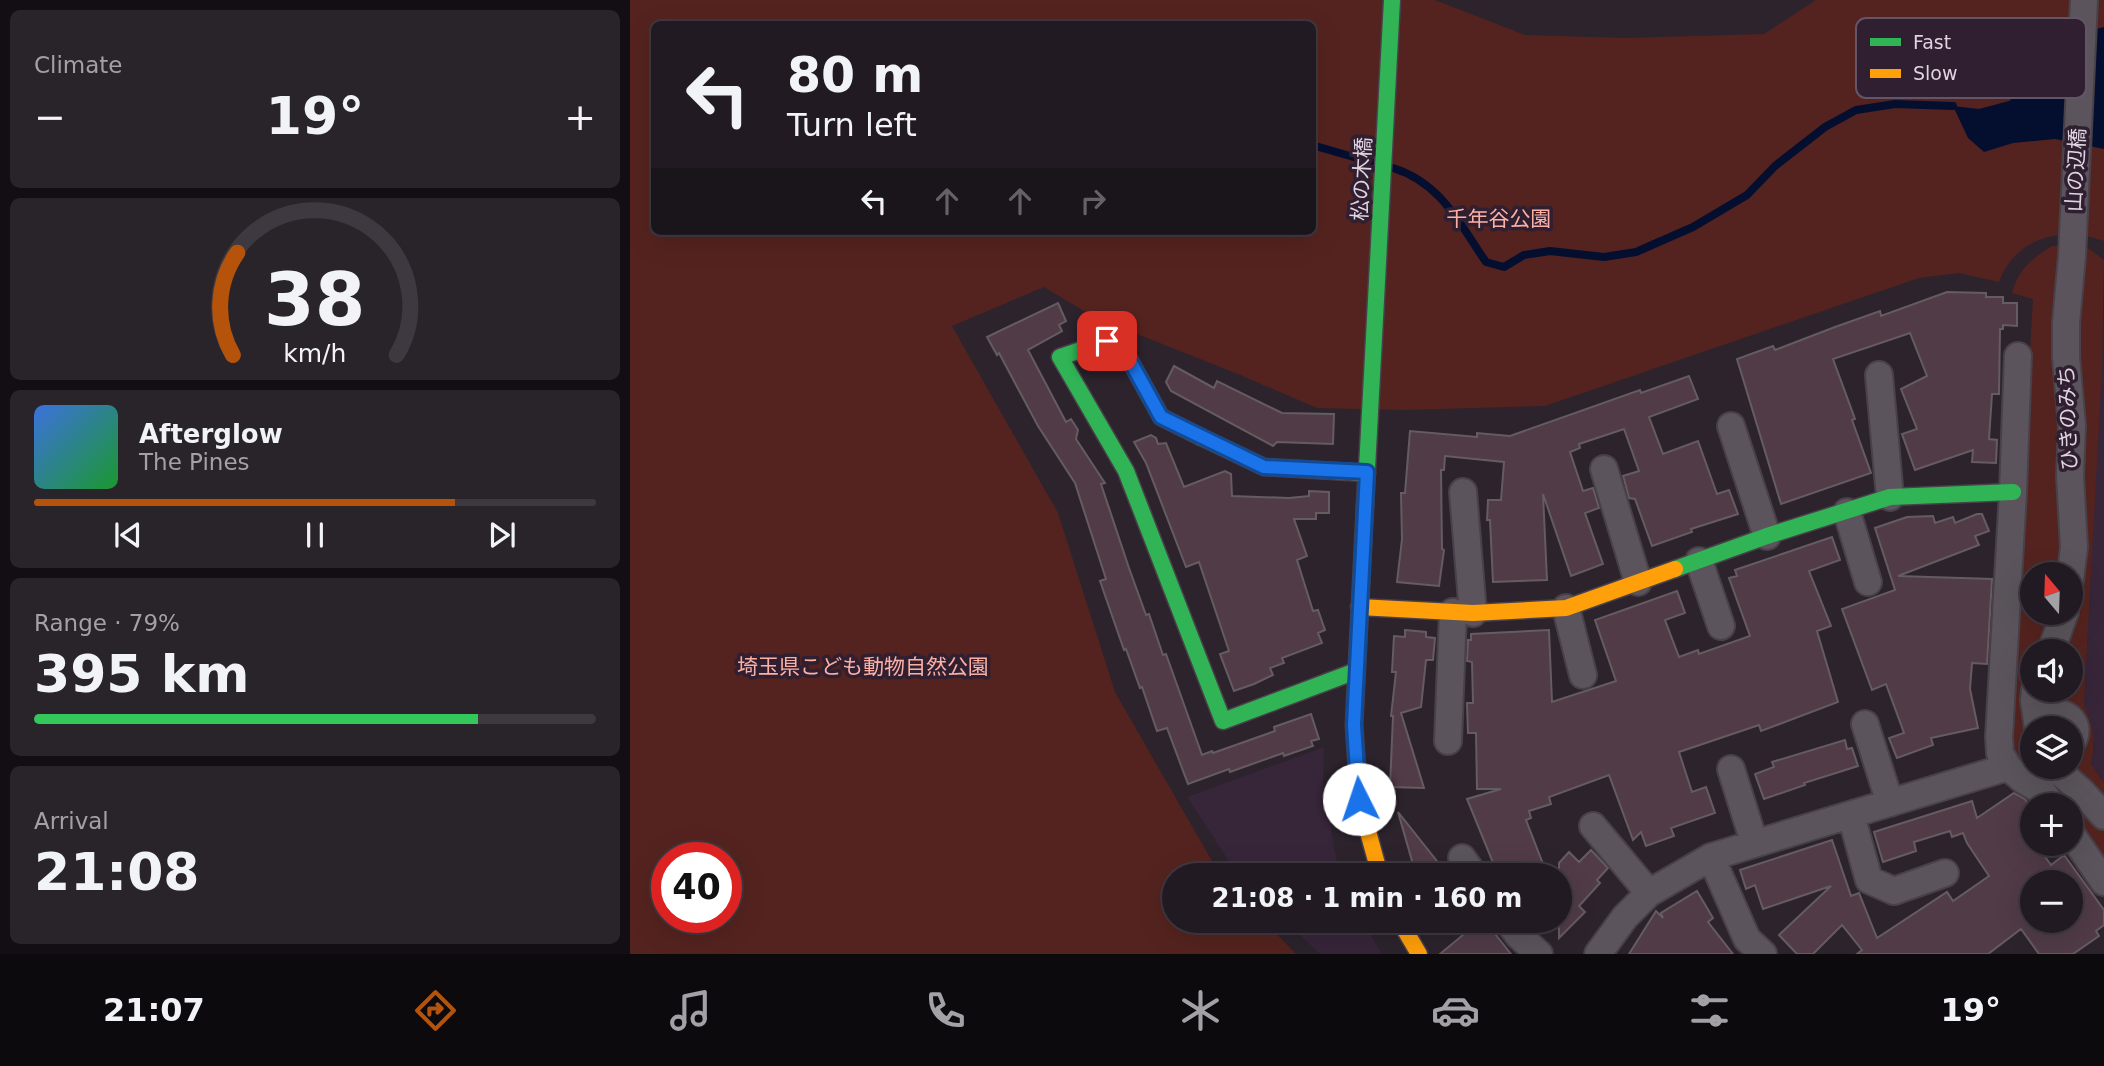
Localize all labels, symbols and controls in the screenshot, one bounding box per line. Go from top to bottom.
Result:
legend [1856,18,2086,98]
text: Fast [1913,31,1951,53]
text: 80 m [787,47,923,104]
icon: left [672,49,763,140]
text: Climate [34,52,123,78]
text: Slow [1913,62,1958,84]
text: 19° [266,86,364,146]
text: − [34,95,66,139]
text: + [564,95,596,139]
text: Turn left [787,106,917,144]
street label: 山の辺橋 [2062,127,2090,213]
street label: 松の木橋 [1348,136,1376,222]
icon: left [855,182,893,220]
icon: ahead [928,182,966,220]
icon: ahead [1001,182,1039,220]
icon: right [1074,182,1112,220]
park label: 千年谷公園 [1447,207,1552,231]
text: 38 [264,257,366,342]
pin [1077,311,1137,371]
icon: arrive [1088,322,1126,360]
text: km/h [283,339,347,368]
street label: ひきのみち [2054,365,2082,471]
text: Afterglow [139,419,283,449]
text: The Pines [139,449,250,475]
icon: previous [109,516,147,554]
icon: pause [296,516,334,554]
icon: next [483,516,521,554]
north arrow [2020,562,2082,625]
map controls [2020,562,2083,933]
text: Range · 79% [34,610,180,636]
button: sound [2020,639,2083,702]
text: 395 km [34,644,249,704]
park label: 埼玉県こども動物自然公園 [737,655,989,679]
button: layers [2020,716,2083,779]
position arrow [1322,762,1396,836]
button: + [2020,793,2083,856]
text: Arrival [34,808,109,834]
text: 21:08 [34,842,200,902]
speed limit sign: 40 [651,842,742,933]
button: − [2020,870,2083,933]
text: 21:08 · 1 min · 160 m [1212,883,1522,913]
icon: directions [411,986,460,1035]
icon: music [666,986,715,1035]
icon: phone [921,986,970,1035]
icon: climate [1176,986,1225,1035]
icon: car [1431,986,1480,1035]
icon: filters [1685,986,1734,1035]
text: 21:07 [103,991,205,1029]
text: 19° [1940,991,2001,1029]

